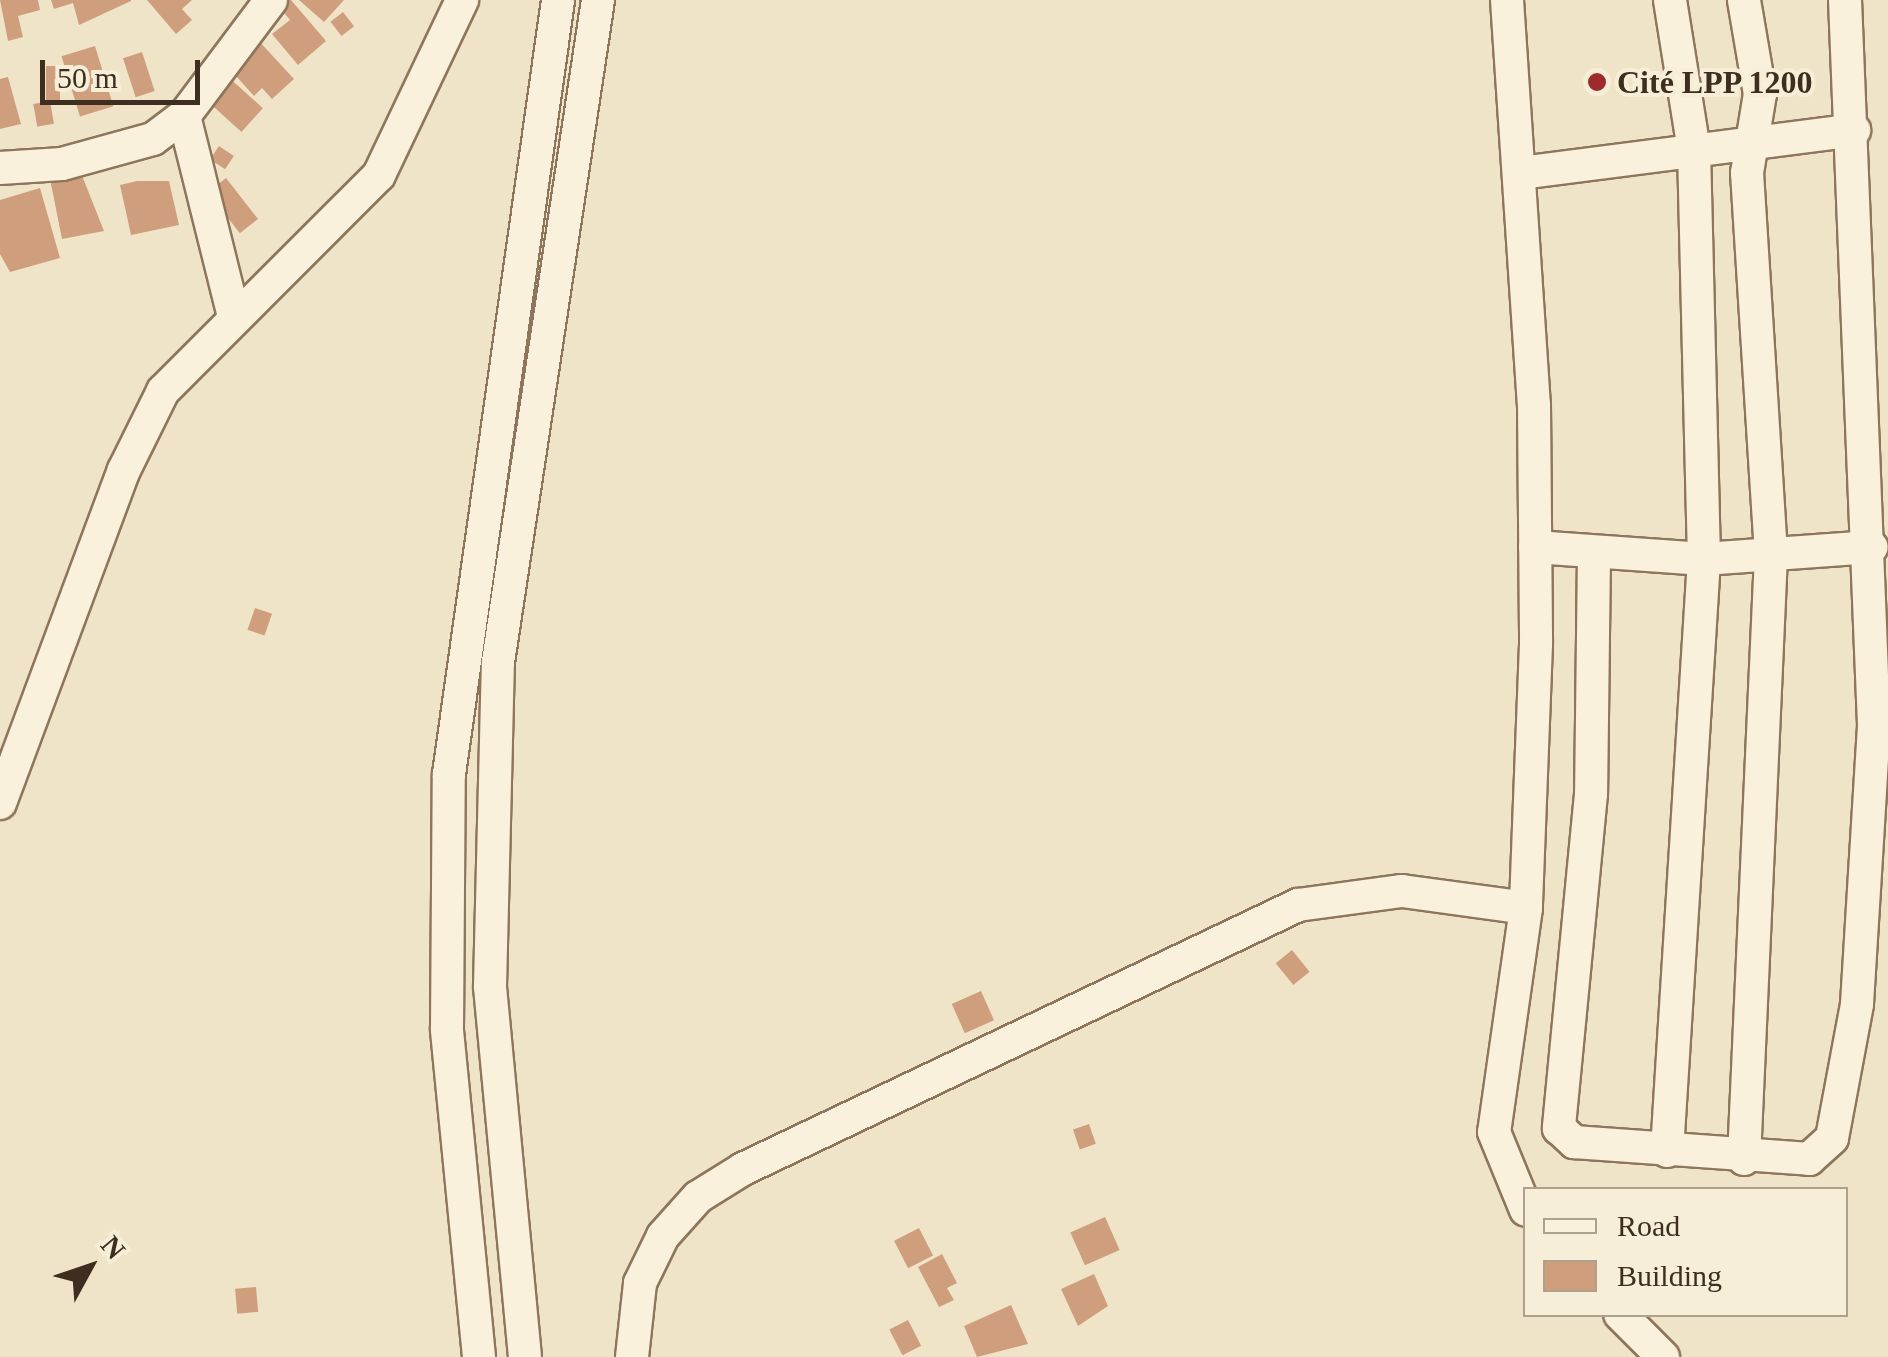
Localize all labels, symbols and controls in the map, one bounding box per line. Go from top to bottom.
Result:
scale bar [45,40,205,102]
text: 50 m [57,61,118,94]
place label: Cité LPP 1200 [1617,63,1814,101]
marker: Cité LPP 1200 [1586,71,1608,93]
legend [1523,1187,1848,1317]
text: Road [1617,1209,1680,1242]
north arrow [40,1217,140,1317]
text: N [95,1230,132,1265]
text: Building [1617,1259,1722,1292]

